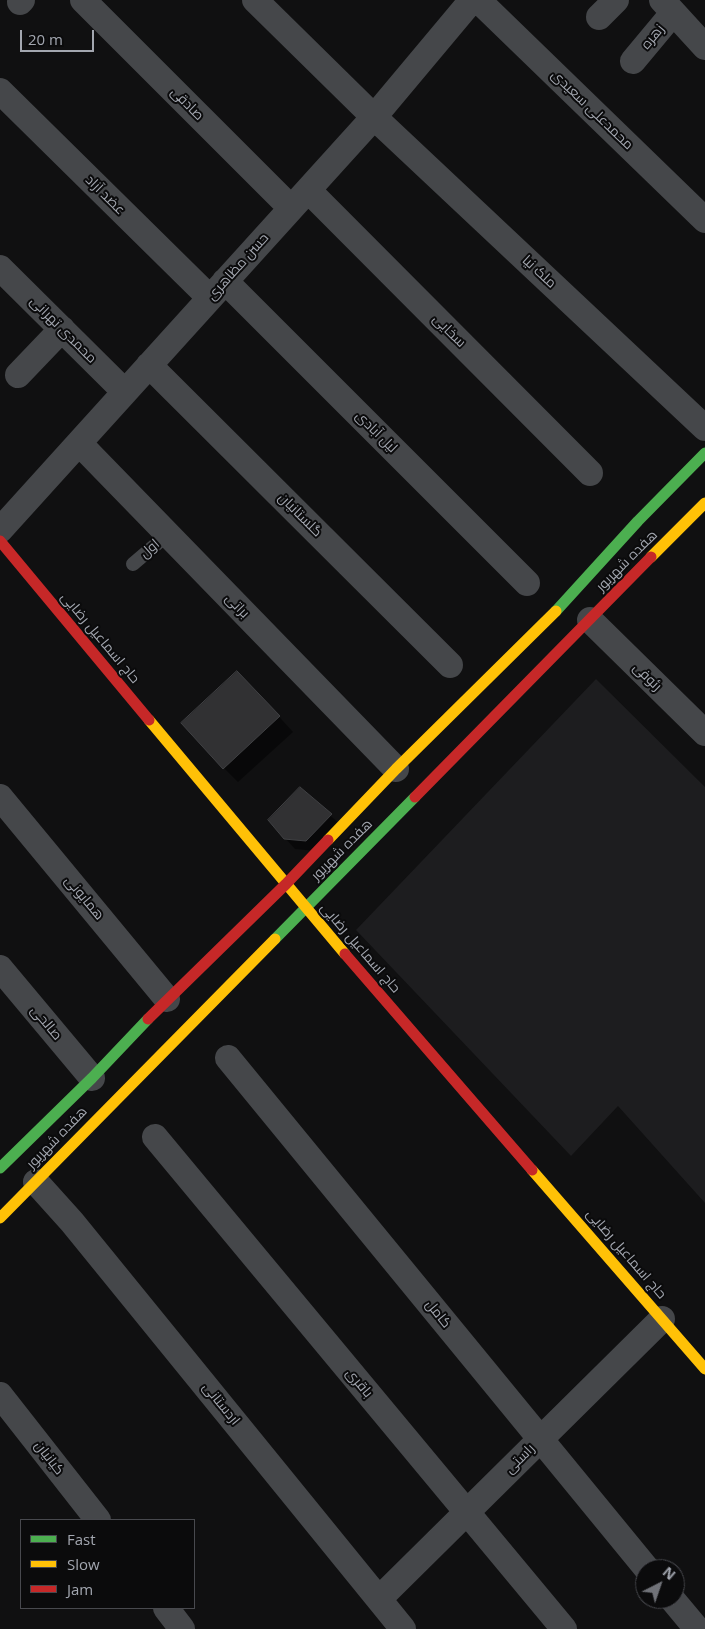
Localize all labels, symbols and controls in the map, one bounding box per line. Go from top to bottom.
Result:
scale bar [22,20,96,52]
street label: زهره [638,21,668,53]
text: 20 m [28,29,63,49]
street label: محمدعلی سعیدی [547,67,637,153]
street label: صادقی [167,84,207,124]
street label: عضد آزاد [82,172,128,218]
street label: حسن مظاهری [203,230,273,304]
street label: ملک نیا [519,252,559,292]
street label: محمدی تهرانی [26,293,100,367]
street label: سخایی [429,311,469,351]
street label: لیل آبادی [352,408,400,456]
street label: گلستانیان [274,489,326,541]
street label: هفده شهریور [593,527,661,595]
street label: اول [137,536,163,562]
street label: حاج اسماعیل رضایی [57,589,143,687]
street label: براتی [221,590,253,622]
street label: رئوفی [629,659,665,695]
street label: هفده شهریور [308,816,376,884]
street label: همایونی [61,872,107,924]
street label: حاج اسماعیل رضایی [316,900,404,996]
street label: صالحی [27,1002,65,1044]
street label: هفده شهریور [23,1103,91,1173]
street label: حاج اسماعیل رضایی [582,1206,670,1302]
street label: کامل [422,1296,454,1332]
street label: باقری [342,1365,376,1401]
street label: اردستانی [199,1379,243,1429]
street label: کیانیان [31,1438,67,1478]
street label: راستی [502,1441,538,1477]
legend [20,1519,195,1609]
text: Fast [67,1529,96,1549]
text: Slow [67,1554,100,1574]
north arrow [635,1559,685,1609]
text: N [659,1562,680,1584]
text: Jam [67,1579,93,1599]

